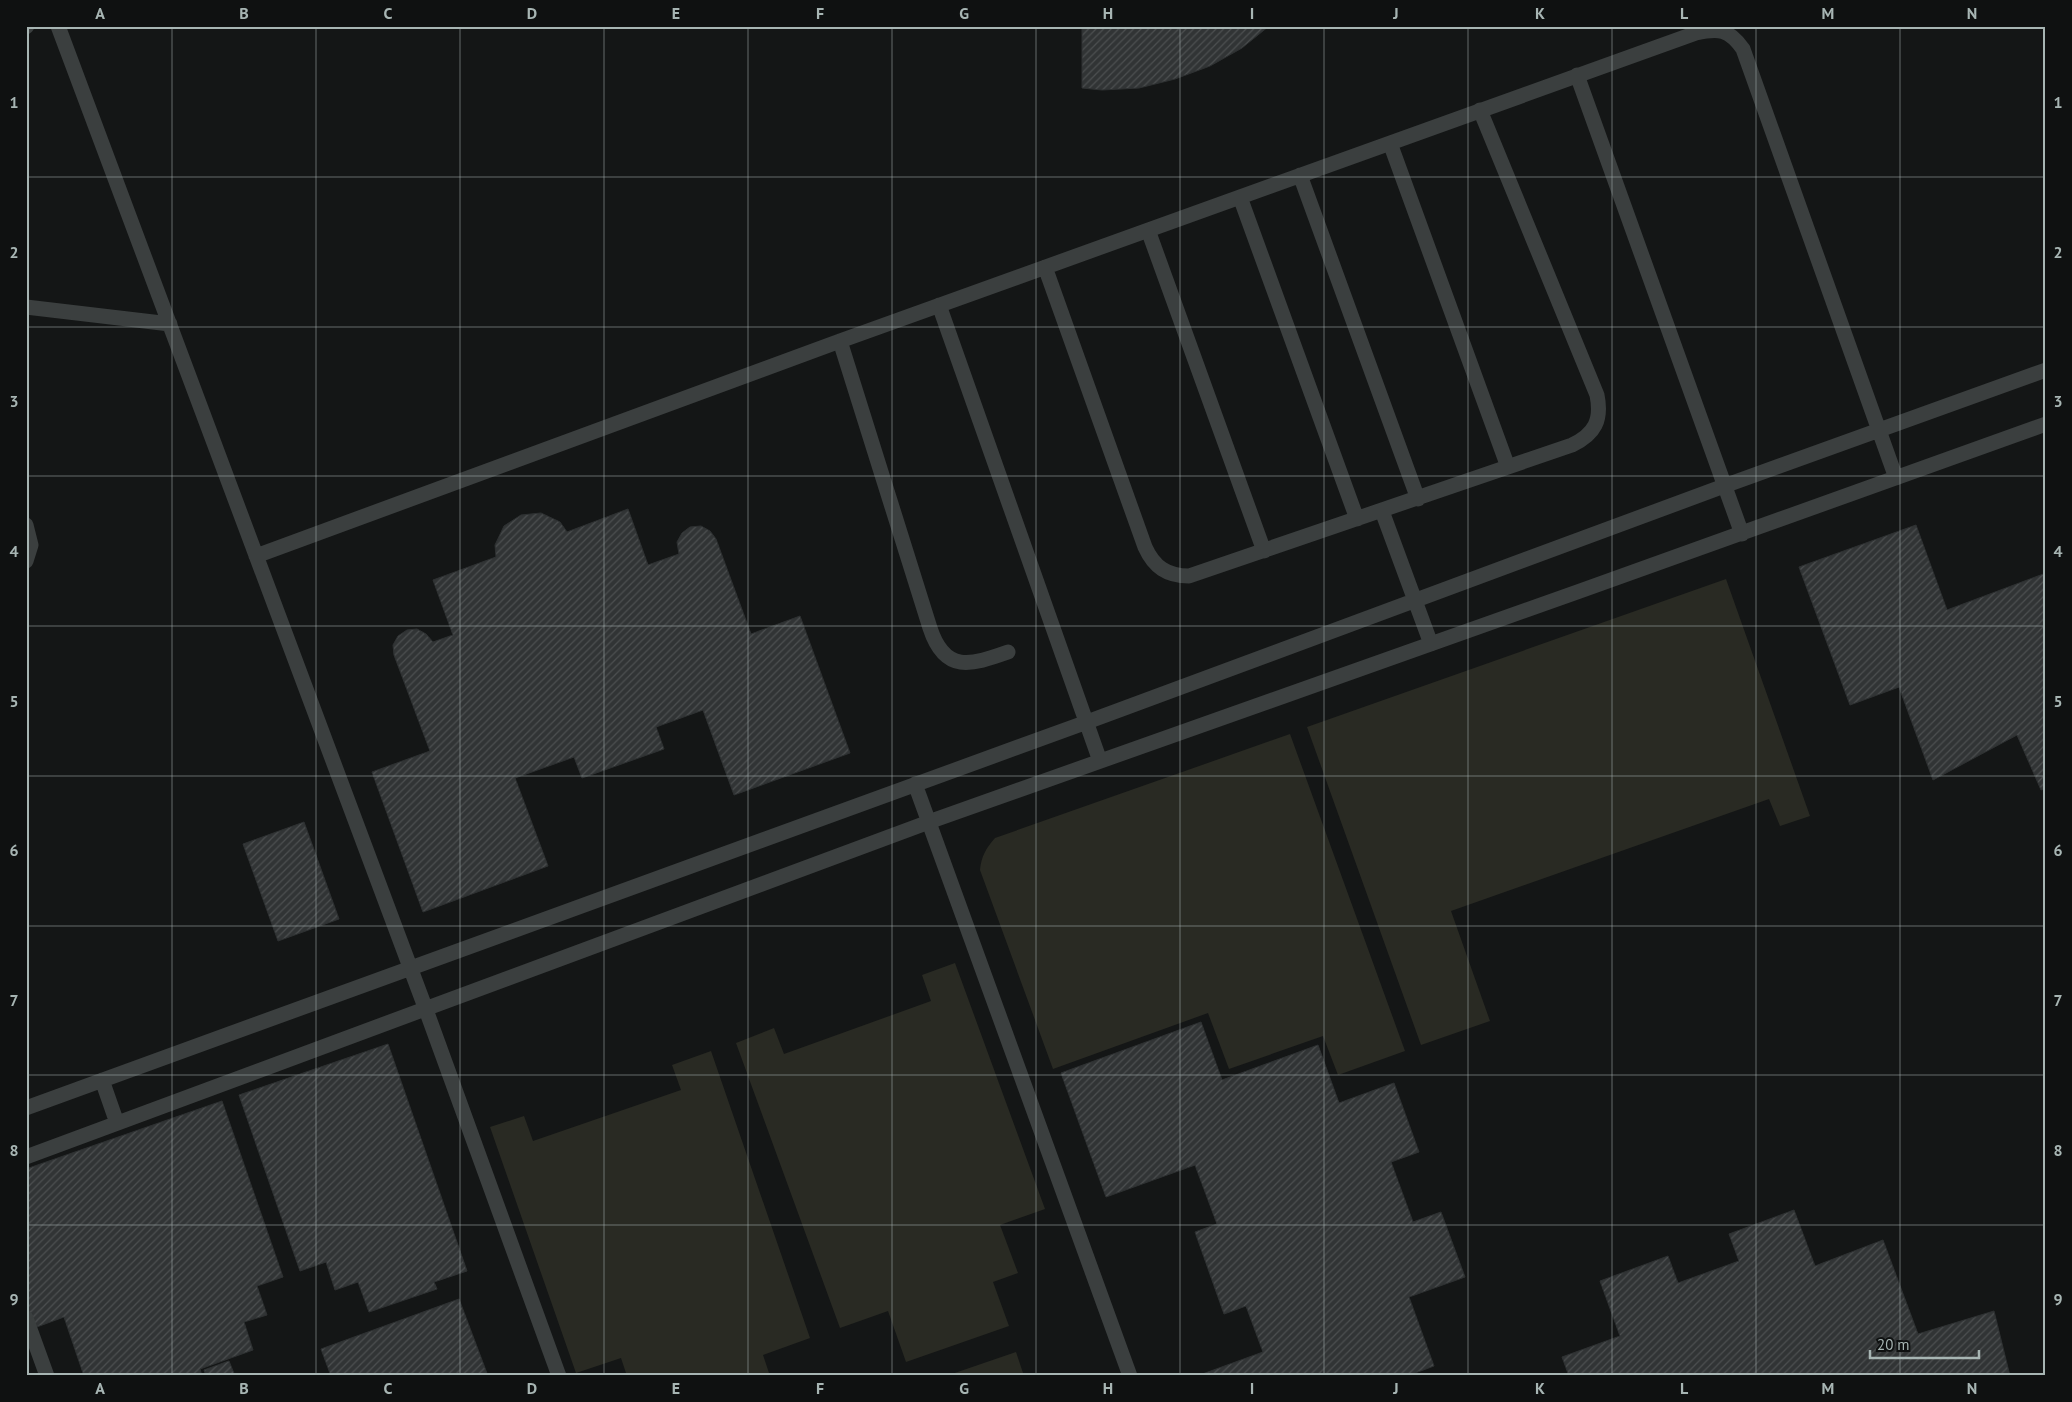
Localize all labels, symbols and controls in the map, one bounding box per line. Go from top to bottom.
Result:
text: A [95,3,105,23]
text: B [239,3,249,23]
text: C [384,3,393,23]
text: D [527,3,537,23]
text: E [672,3,680,23]
text: F [816,3,824,23]
text: G [959,3,969,23]
text: H [1103,3,1113,23]
text: I [1250,3,1254,23]
text: J [1392,3,1399,23]
text: K [1535,3,1545,23]
text: L [1680,3,1689,23]
text: M [1822,3,1834,23]
text: N [1967,3,1977,23]
text: 1 [9,92,19,112]
text: 1 [2053,92,2063,112]
text: 2 [9,242,19,262]
text: 2 [2053,242,2063,262]
text: 3 [9,391,19,411]
text: 3 [2053,391,2063,411]
text: 4 [9,541,19,561]
text: 4 [2053,541,2063,561]
text: 5 [9,691,19,711]
text: 5 [2053,691,2063,711]
text: 6 [9,840,19,860]
text: 6 [2053,840,2063,860]
text: 7 [9,990,19,1010]
text: 7 [2053,990,2063,1010]
text: 8 [9,1140,19,1160]
text: 8 [2053,1140,2063,1160]
text: 9 [9,1289,19,1309]
text: 9 [2053,1289,2063,1309]
scale bar [1870,1327,1978,1359]
text: 20 m [1877,1335,1910,1354]
text: A [95,1378,105,1398]
text: B [239,1378,249,1398]
text: C [384,1378,393,1398]
text: D [527,1378,537,1398]
text: E [672,1378,680,1398]
text: F [816,1378,824,1398]
text: G [959,1378,969,1398]
text: H [1103,1378,1113,1398]
text: I [1250,1378,1254,1398]
text: J [1392,1378,1399,1398]
text: K [1535,1378,1545,1398]
text: L [1680,1378,1689,1398]
text: M [1822,1378,1834,1398]
text: N [1967,1378,1977,1398]

